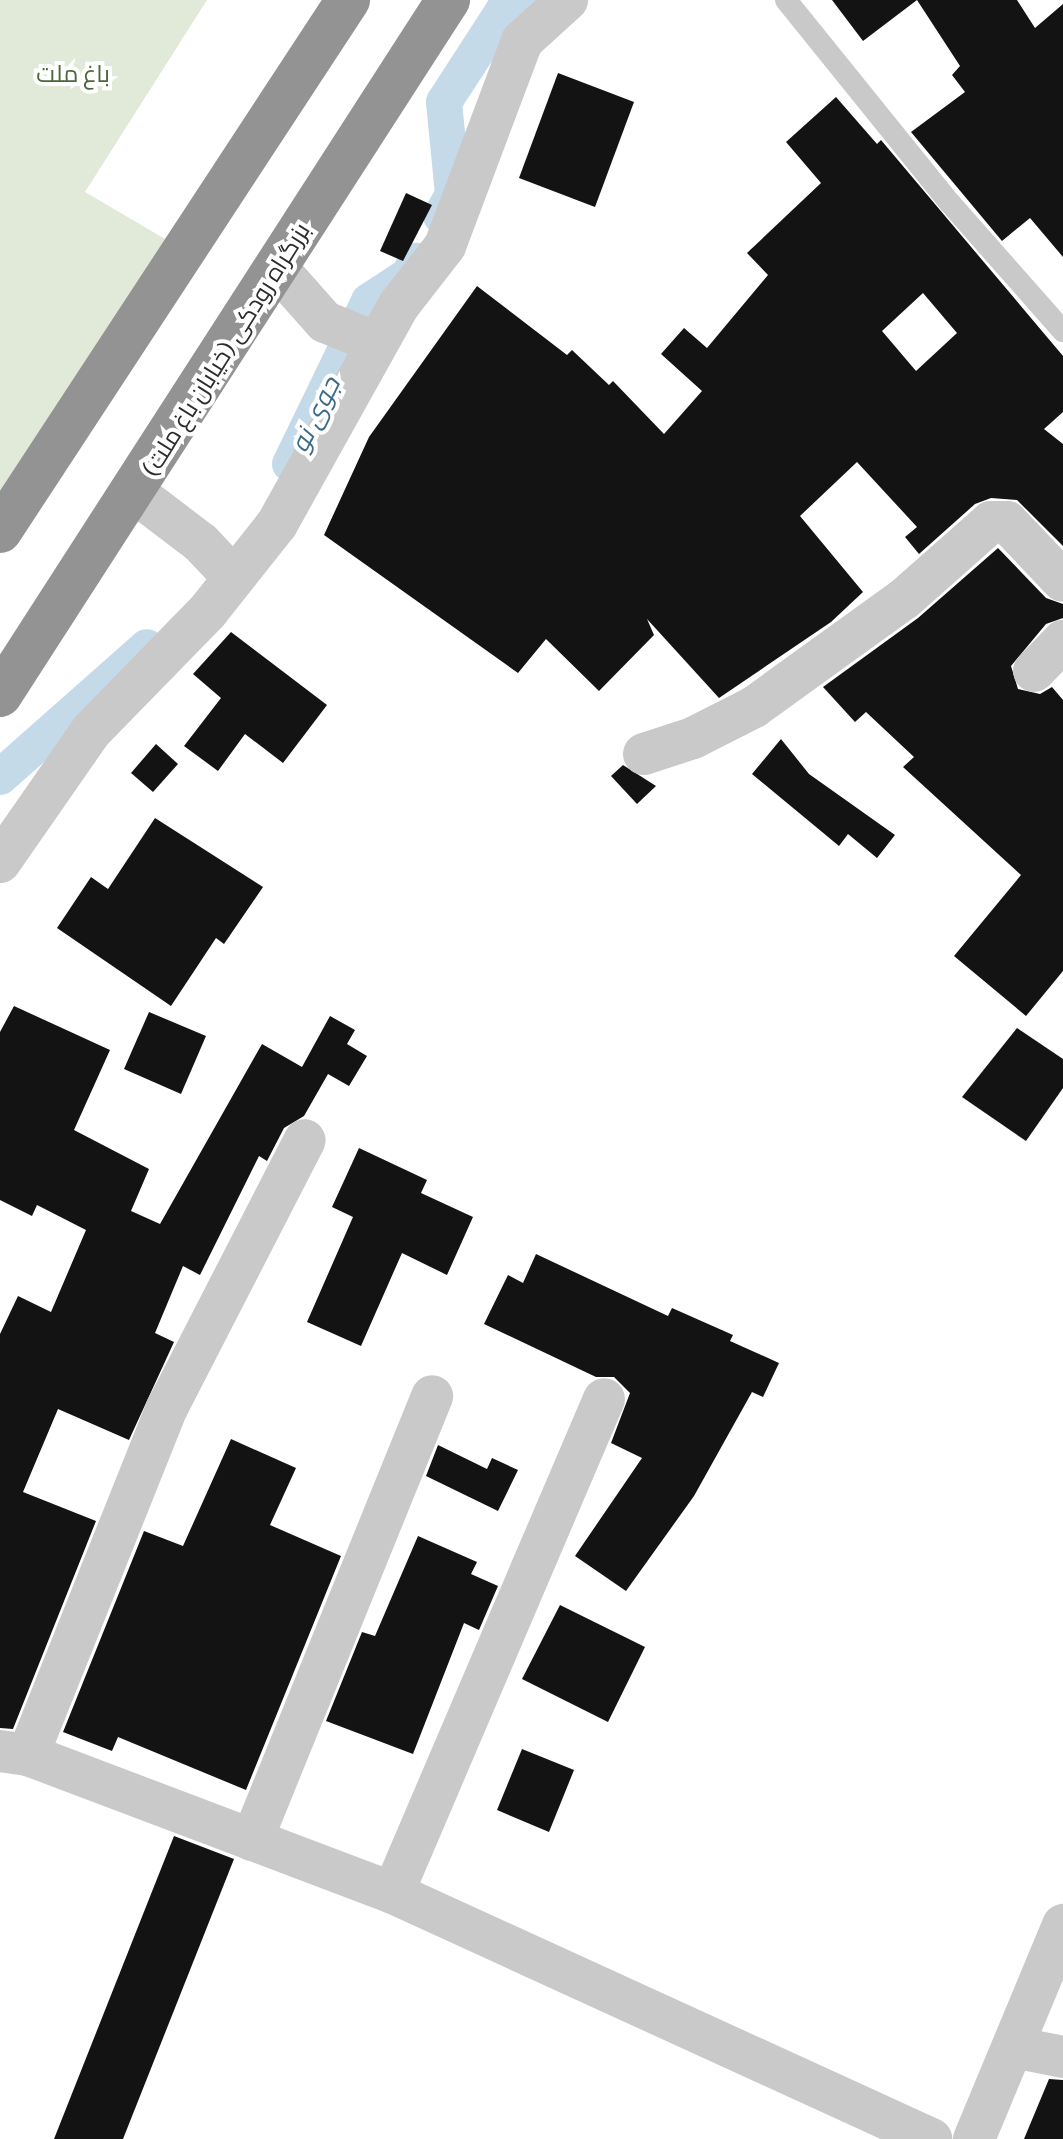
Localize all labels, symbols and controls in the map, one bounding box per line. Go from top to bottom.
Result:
park label: باغ ملت [36,59,110,87]
street label: بزرگراه رودکی (خیابان باغ ملت) [135,217,315,481]
water label: جوی نو [283,371,345,457]

